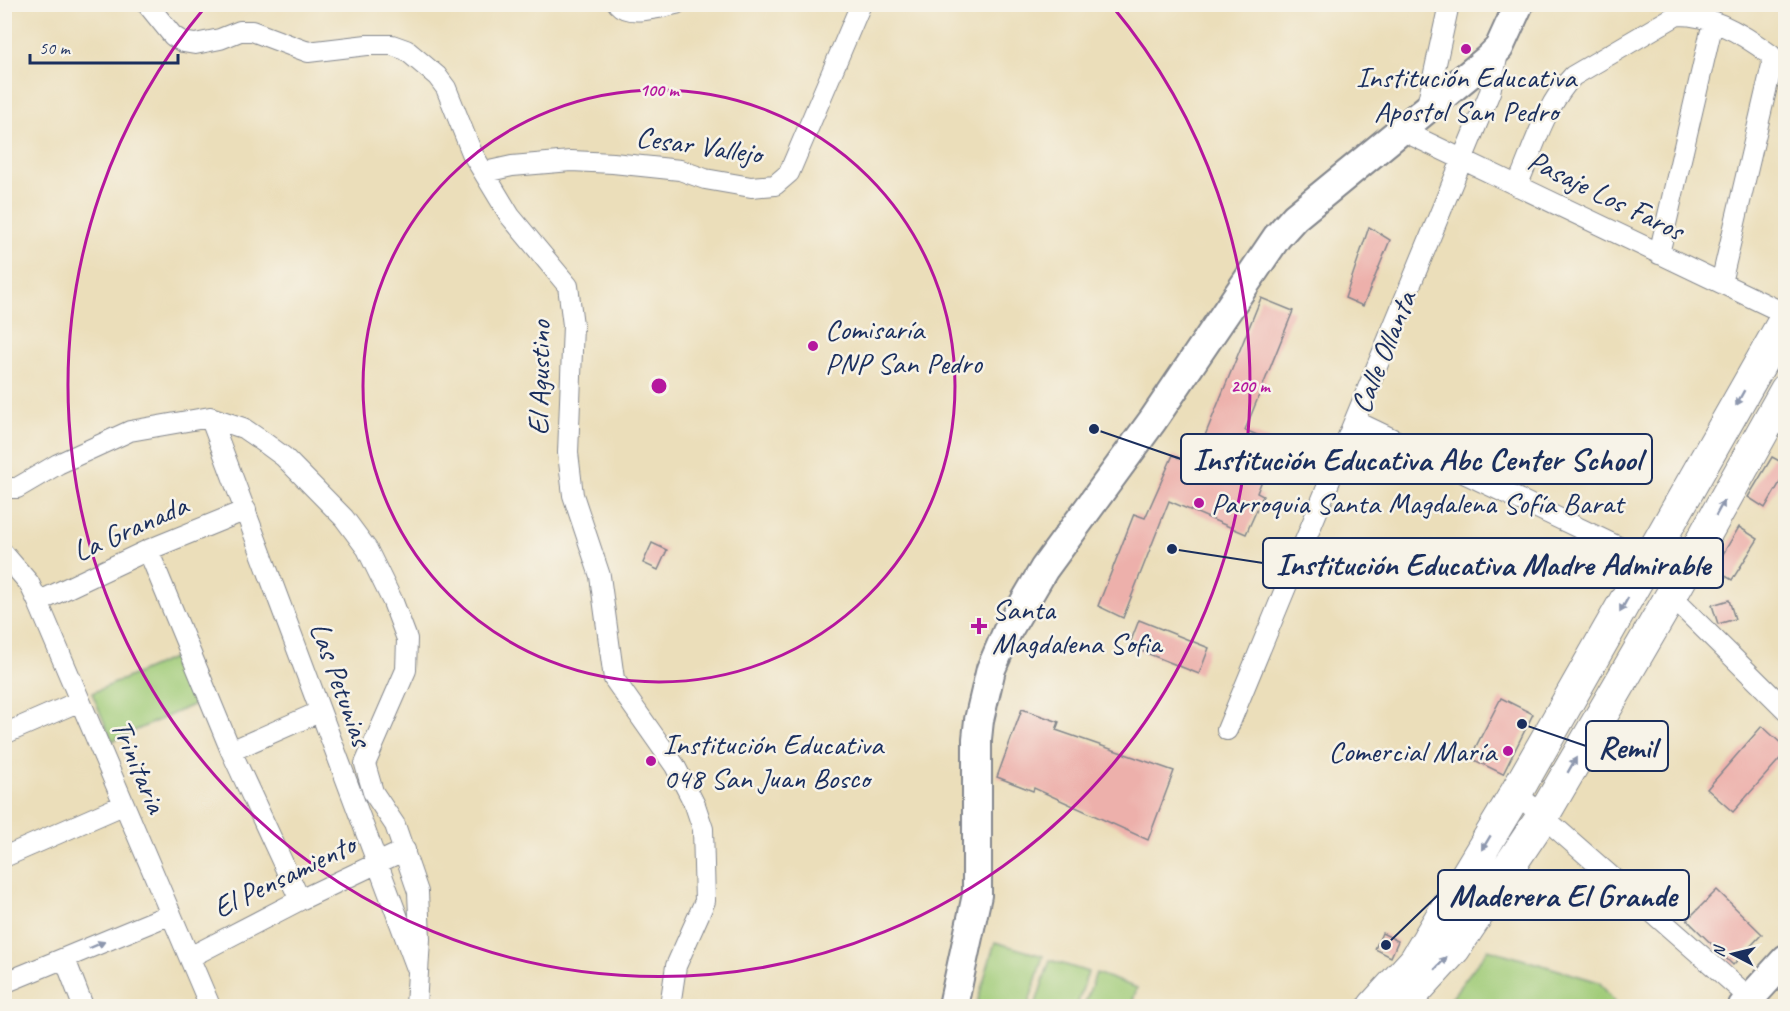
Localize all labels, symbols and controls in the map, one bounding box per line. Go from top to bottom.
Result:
scale bar [30,27,178,65]
text: 50 m [39,37,72,59]
marker: Institución Educativa Apostol San Pedro [1459,42,1473,56]
place label: Institución Educativa Apostol San Pedro [1356,58,1578,130]
text: 100 m [640,79,680,101]
street label: Cesar Vallejo [634,117,768,173]
street label: Pasaje Los Faros [1522,141,1693,250]
street label: Calle Ollanta [1341,284,1425,419]
place label: Comisaría PNP San Pedro [825,310,983,382]
street label: El Agustino [519,319,559,436]
marker: Comisaría PNP San Pedro [806,339,820,353]
text: 200 m [1231,375,1271,397]
centre of rings [649,376,669,396]
one-way arrow [1735,390,1745,407]
callout: Institución Educativa Abc Center School [1181,434,1652,484]
text: Institución Educativa Abc Center School [1193,439,1647,480]
place label: Parroquia Santa Magdalena Sofía Barat [1211,484,1627,522]
street label: La Granada [67,485,195,570]
marker: Parroquia Santa Magdalena Sofía Barat [1192,496,1206,510]
one-way arrow [1715,499,1725,516]
callout: Institución Educativa Madre Admirable [1263,538,1723,588]
text: Institución Educativa Madre Admirable [1276,544,1712,585]
place label: Santa Magdalena Sofia [992,590,1164,662]
one-way arrow [1619,596,1629,613]
street label: Las Petunias [301,617,382,754]
marker: Santa Magdalena Sofia [970,617,988,635]
street label: Trinitaria [102,714,176,820]
callout: Remil [1586,721,1668,771]
place label: Institución Educativa 048 San Juan Bosco [663,725,885,797]
text: Remil [1598,727,1662,768]
place label: Comercial María [1329,732,1498,770]
marker: Comercial María [1501,744,1515,758]
marker: Institución Educativa 048 San Juan Bosco [644,754,658,768]
one-way arrow [1567,757,1578,773]
street label: El Pensamiento [207,824,364,927]
one-way arrow [1481,835,1492,851]
callout: Maderera El Grande [1438,870,1689,920]
text: Maderera El Grande [1449,875,1679,916]
north arrow [1703,924,1763,984]
one-way arrow [89,940,107,950]
text: N [1709,943,1730,958]
one-way arrow [1434,956,1448,971]

